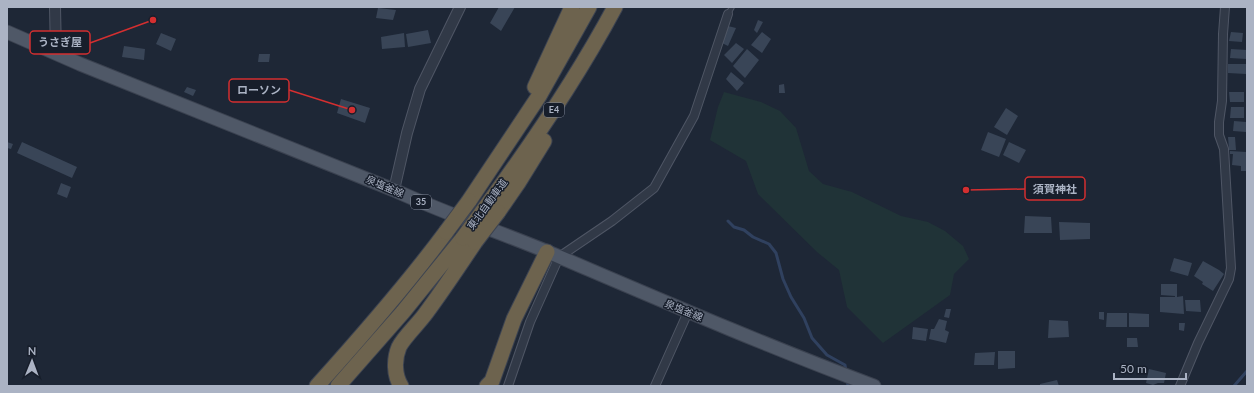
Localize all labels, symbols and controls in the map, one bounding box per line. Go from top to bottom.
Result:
callout: うさぎ屋 [30,31,90,54]
text: うさぎ屋 [38,35,82,48]
callout: ローソン [229,79,289,102]
text: ローソン [237,83,281,96]
road number: E4 [544,103,564,117]
street label: 泉塩釜線 [364,173,406,199]
street label: 東北自動車道 [465,176,509,232]
callout: 須賀神社 [1025,177,1085,200]
text: 須賀神社 [1033,182,1077,195]
road number: 35 [411,195,431,209]
street label: 泉塩釜線 [663,297,705,323]
north arrow [12,341,52,381]
text: N [28,344,37,357]
scale bar [1114,355,1186,381]
text: 50 m [1120,361,1147,376]

